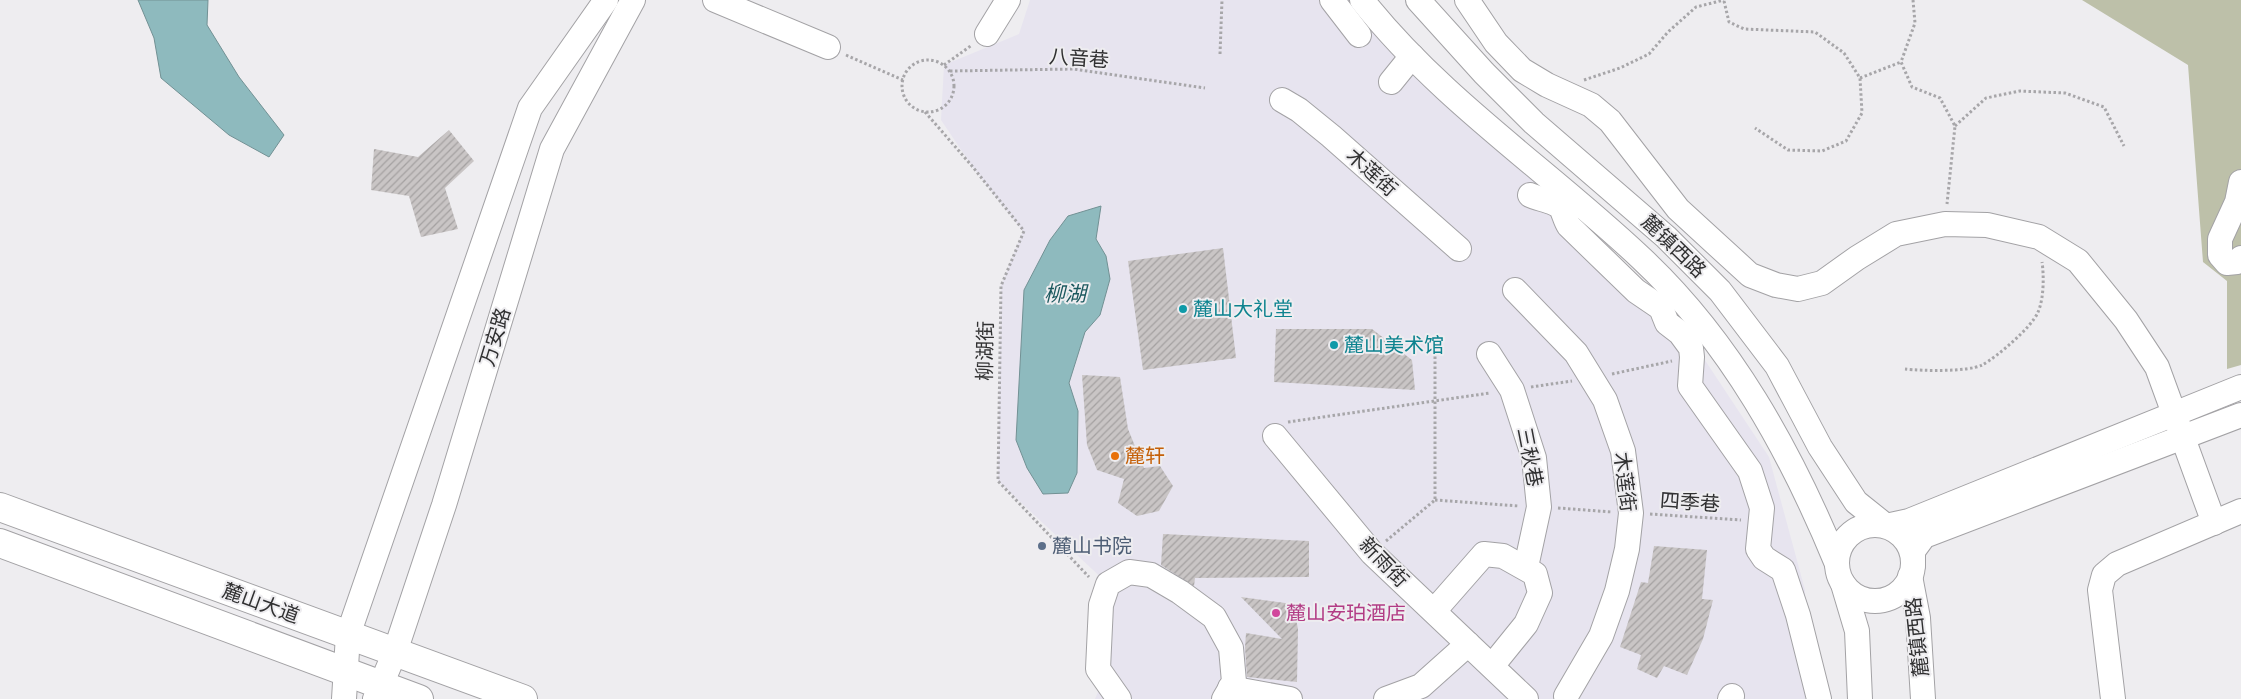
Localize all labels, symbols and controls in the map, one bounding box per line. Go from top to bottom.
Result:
street label: 八音巷 [1048,42,1110,76]
street label: 木莲街 [1339,142,1404,204]
street label: 麓镇西路 [1634,208,1712,285]
water label: 柳湖 [1044,279,1089,311]
place label: 麓山大礼堂 [1193,295,1293,325]
marker: 麓山大礼堂 [1177,303,1189,315]
street label: 万安路 [473,304,519,370]
street label: 柳湖街 [970,321,1002,381]
place label: 麓山美术馆 [1344,331,1444,361]
marker: 麓山美术馆 [1328,339,1340,351]
street label: 三秋巷 [1509,425,1549,490]
place label: 麓轩 [1125,442,1165,472]
marker: 麓轩 [1109,450,1121,462]
street label: 木莲街 [1605,451,1643,514]
street label: 四季巷 [1659,486,1721,520]
street label: 新雨街 [1352,531,1415,595]
place label: 麓山书院 [1052,532,1132,562]
marker: 麓山书院 [1036,540,1048,552]
street label: 麓山大道 [218,576,303,632]
street label: 麓镇西路 [1899,596,1937,678]
place label: 麓山安珀酒店 [1286,599,1406,629]
marker: 麓山安珀酒店 [1270,607,1282,619]

